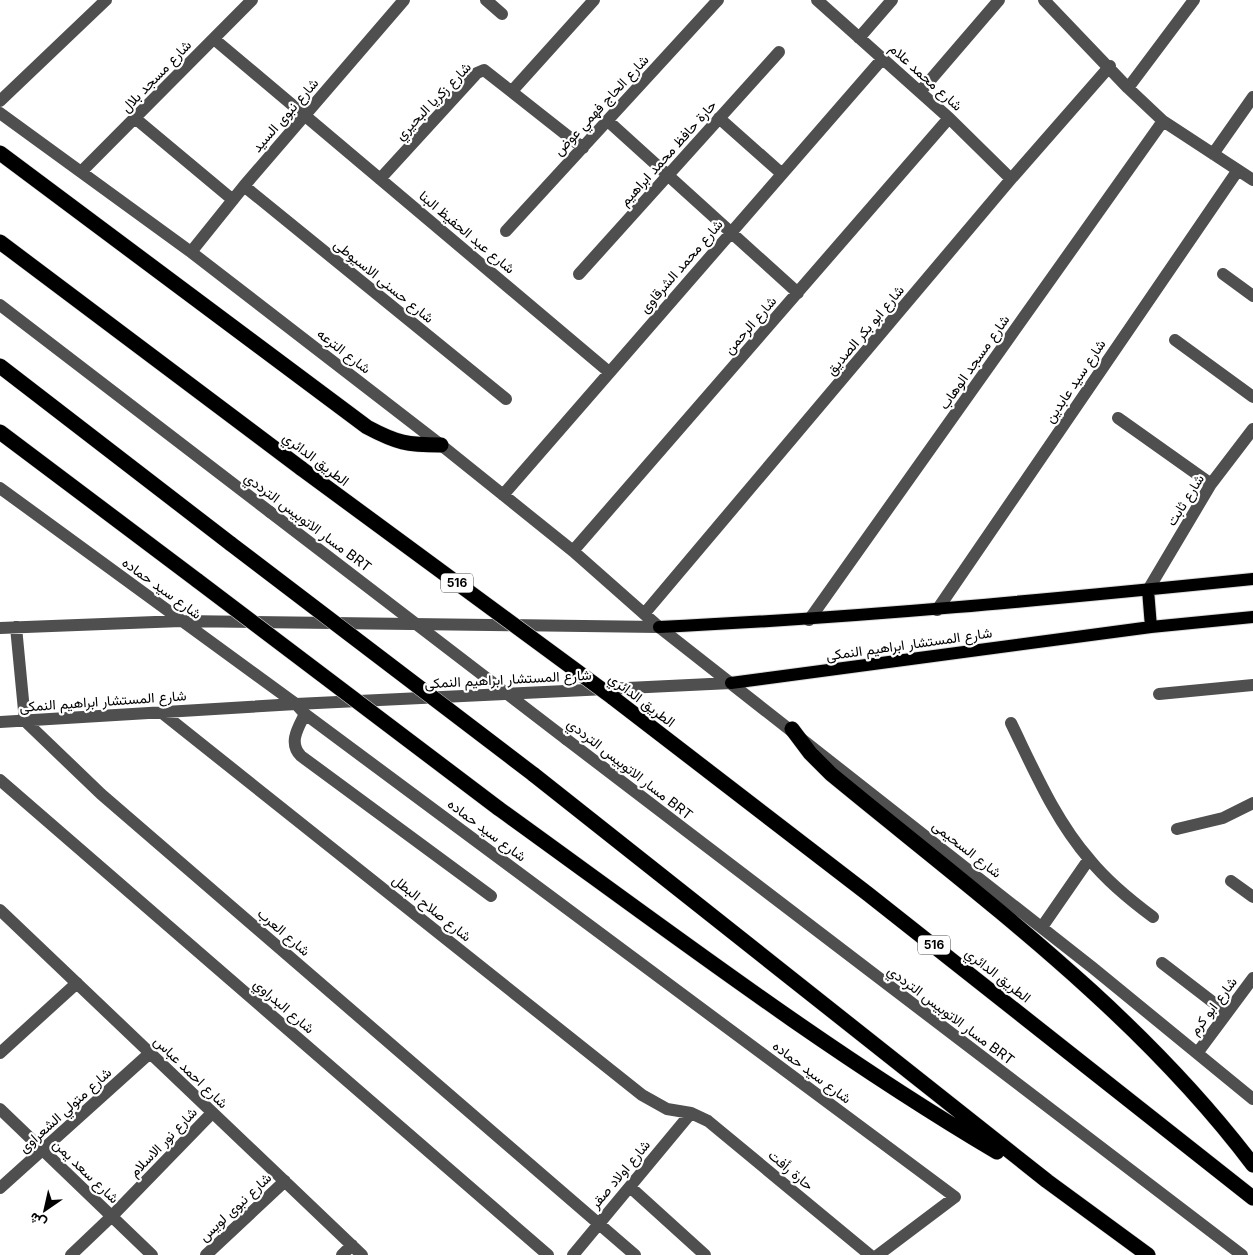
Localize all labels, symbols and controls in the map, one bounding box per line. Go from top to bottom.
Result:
street label: شارع مسجد بلال [117,36,197,117]
street label: شارع محمد علام [884,39,966,116]
street label: شارع الحاج فهمي عوض [550,51,655,161]
street label: شارع زكريا البحيري [391,58,477,146]
street label: شارع نبوى السيد [248,74,324,157]
street label: حارة حافظ محمد ابراهيم [616,96,720,210]
street label: شارع عبد الحفيظ البنا [414,187,519,279]
street label: شارع محمد الشرقاوى [635,215,728,318]
street label: شارع حسنى الاسيوطى [329,235,438,328]
street label: شارع ابو بكر الصديق [822,281,909,380]
street label: شارع الرحمن [720,292,782,359]
street label: شارع مسجد الوهاب [935,311,1015,414]
street label: شارع الترعه [312,324,374,379]
street label: شارع سيد عابدين [1040,336,1111,427]
street label: الطريق الدائري [277,428,353,492]
street label: مسار الاتوبيس الترددي BRT [239,468,375,578]
street label: شارع ثابت [1162,471,1210,530]
street label: شارع سيد حماده [118,553,205,624]
road number: 516 [441,574,473,592]
street label: شارع المستشار ابراهيم النمكى [825,623,993,667]
street label: شارع المستشار ابراهيم النمكى [424,666,592,694]
street label: الطريق الدائري [603,669,679,733]
street label: شارع المستشار ابراهيم النمكى [19,686,187,718]
street label: مسار الاتوبيس الترددي BRT [562,714,697,826]
street label: شارع سيد حماده [443,795,530,867]
street label: شارع السحيمى [927,816,1005,883]
street label: شارع صلاح البطل [388,871,475,947]
street label: شارع العرب [253,904,314,961]
road number: 516 [918,936,950,954]
street label: الطريق الدائري [960,944,1035,1009]
street label: مسار الاتوبيس الترددي BRT [882,961,1018,1071]
street label: شارع ابو كرم [1185,973,1242,1040]
street label: شارع البدراوي [248,975,318,1040]
street label: شارع احمد عباس [149,1032,232,1113]
street label: شارع سيد حماده [768,1037,855,1109]
street label: شارع متولي الشعراوى [15,1064,117,1159]
street label: شارع نور الاسلام [125,1103,202,1182]
street label: شارع سعد يمن [48,1135,123,1208]
street label: شارع اولاد صقر [585,1136,656,1214]
street label: حارة رأفت [765,1146,817,1194]
street label: شارع نبوى لويس [195,1169,276,1247]
north arrow [20,1185,70,1235]
text: ش [26,1209,50,1233]

